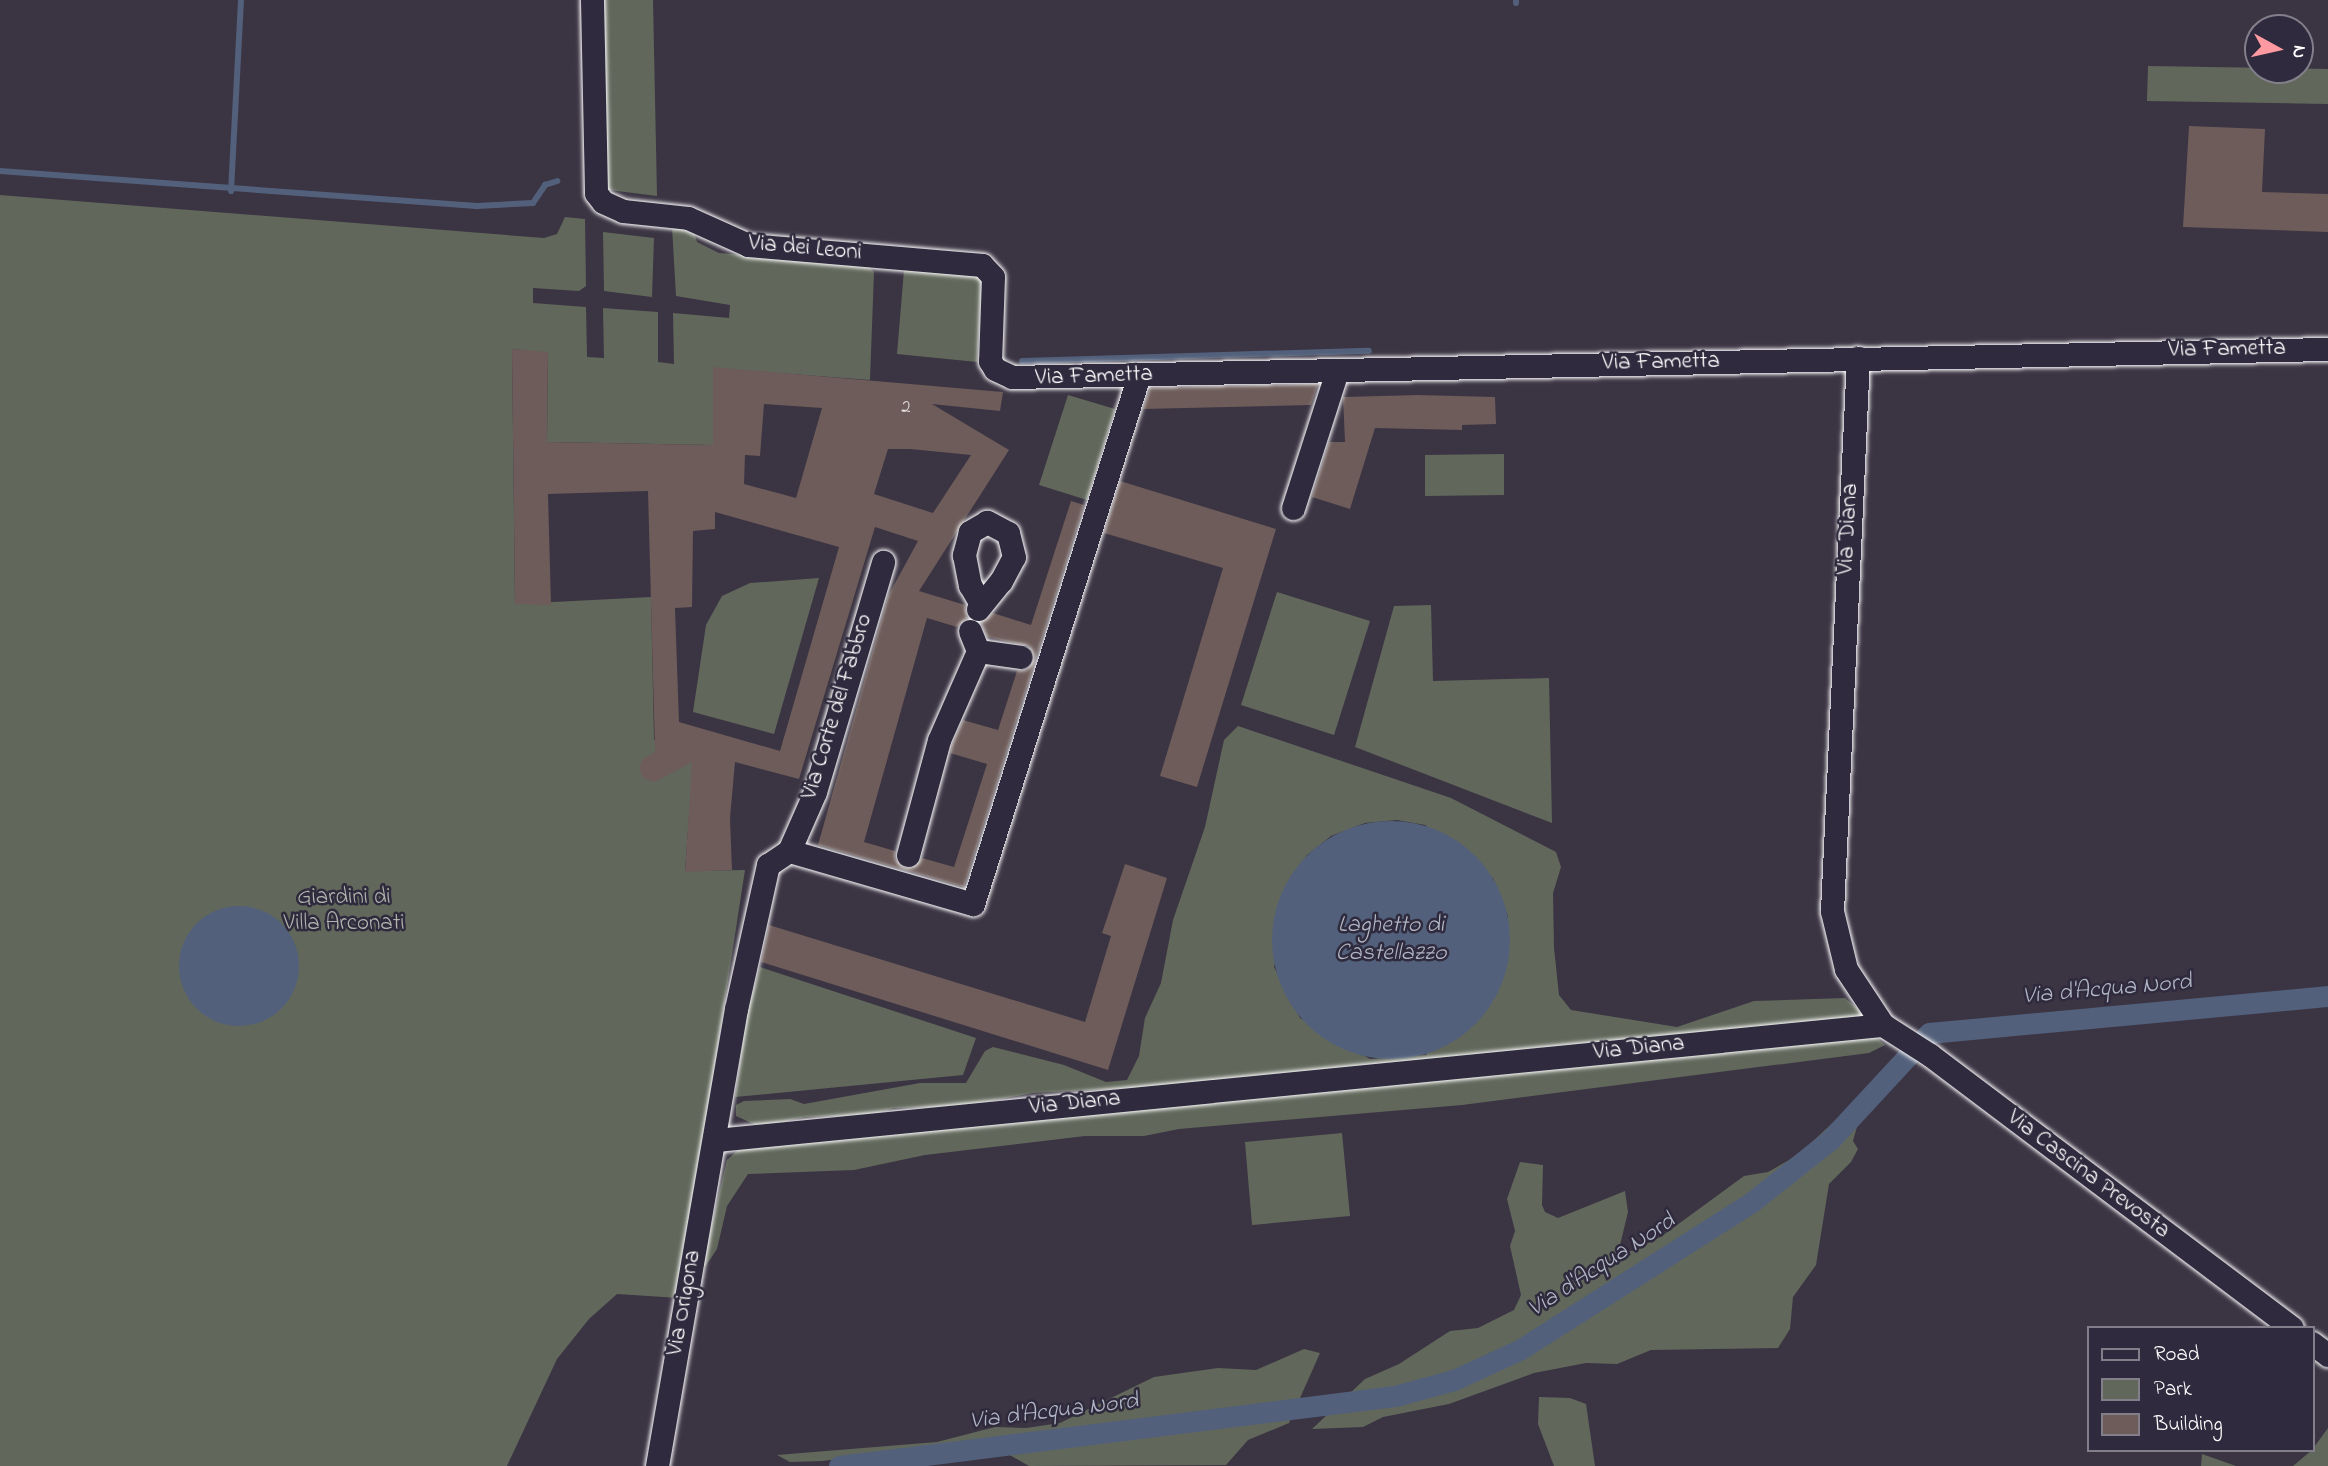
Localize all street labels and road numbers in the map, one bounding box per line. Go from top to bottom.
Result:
street label: Via dei Leoni [747,230,863,268]
street label: Via Fametta [2168,335,2286,365]
street label: Via Fametta [1602,348,1720,378]
street label: Via Fametta [1035,361,1153,393]
street label: Via Diana [1833,483,1865,575]
street label: Via Corte del Fabbro [797,611,879,803]
street label: Via Diana [1592,1030,1686,1068]
street label: Via Diana [1028,1085,1122,1123]
street label: Via Cascina Prevosta [2001,1105,2175,1245]
street label: Via Origona [662,1248,708,1358]

